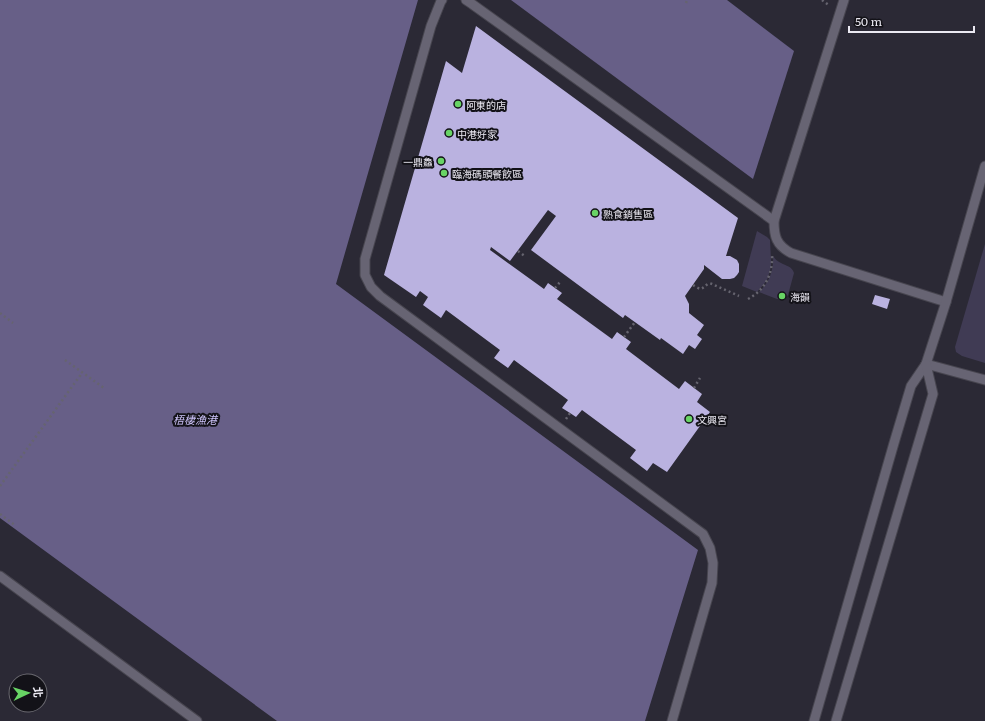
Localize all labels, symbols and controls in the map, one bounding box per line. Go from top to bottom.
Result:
scale bar [849,8,974,34]
text: 50 m [855,12,882,30]
place label: 阿東的店 [466,97,506,112]
marker: 阿東的店 [453,99,463,109]
place label: 中港好家 [457,126,498,141]
marker: 中港好家 [444,128,454,138]
place label: 一鼎鱻 [403,154,433,169]
marker: 一鼎鱻 [436,156,446,166]
place label: 臨海碼頭餐飲區 [452,166,522,181]
marker: 臨海碼頭餐飲區 [439,168,449,178]
place label: 熟食銷售區 [603,206,653,221]
marker: 熟食銷售區 [590,208,600,218]
place label: 海韻 [790,289,810,304]
marker: 海韻 [777,291,787,301]
water label: 梧棲漁港 [173,411,219,427]
place label: 文興宮 [697,412,727,427]
marker: 文興宮 [684,414,694,424]
north arrow [8,673,48,713]
text: 北 [31,686,47,698]

